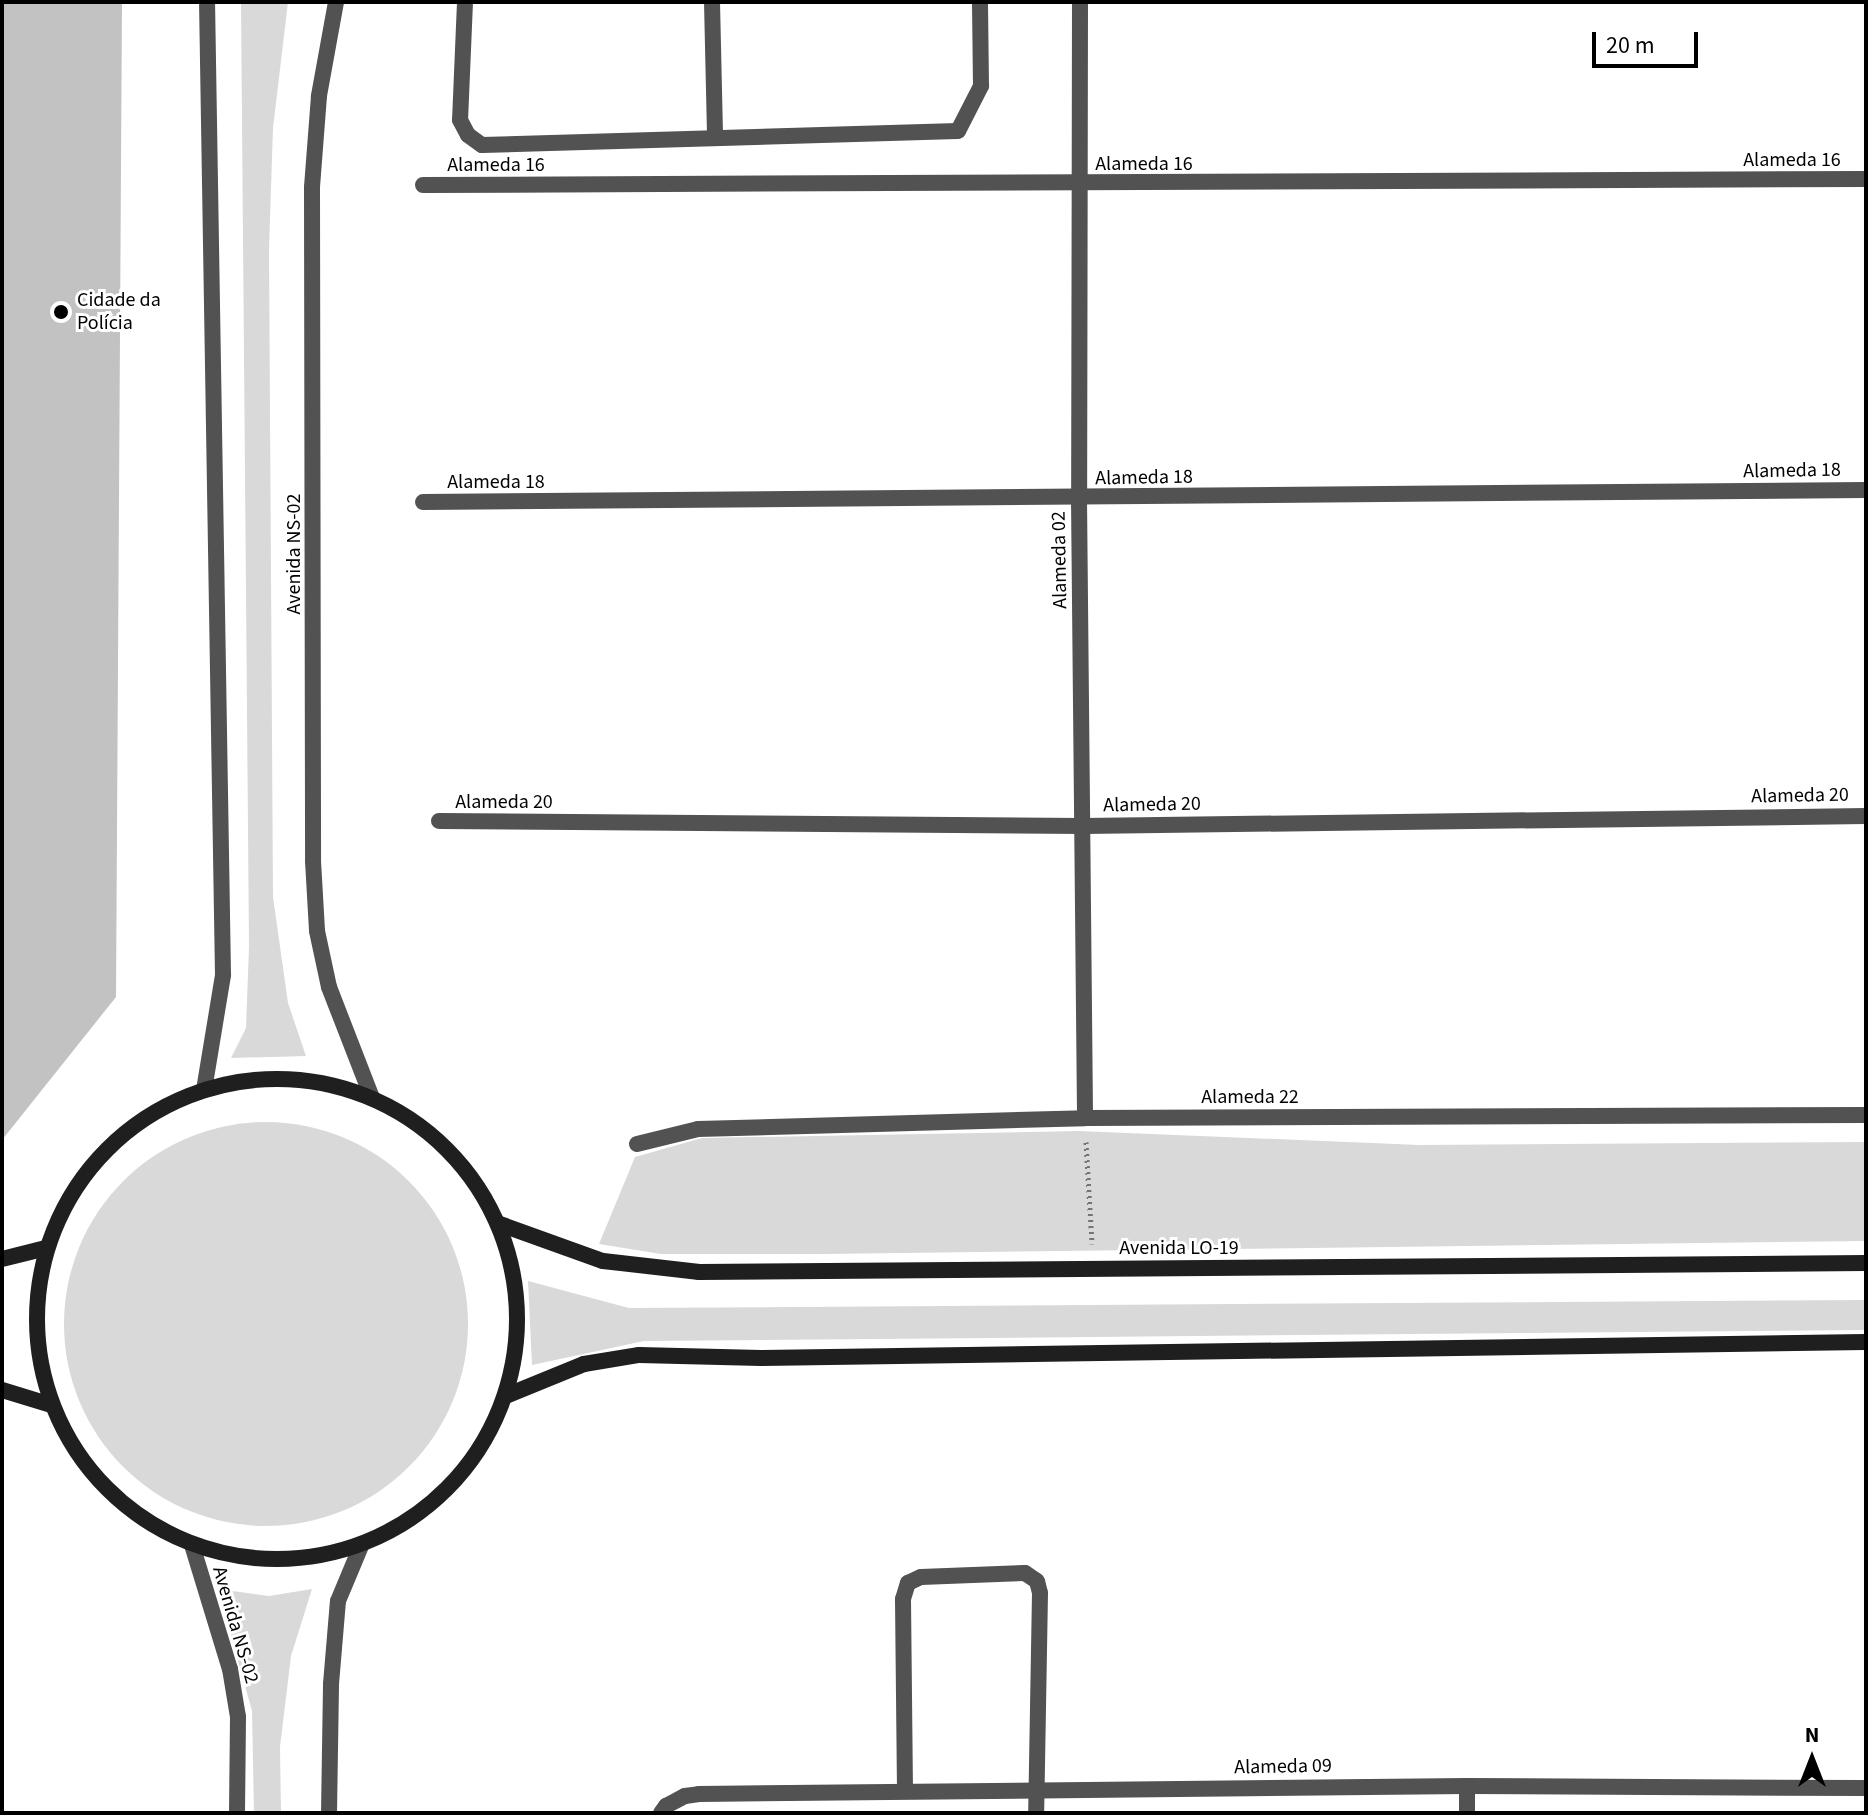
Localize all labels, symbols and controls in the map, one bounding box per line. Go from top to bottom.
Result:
scale bar [1596,16,1702,66]
text: 20 m [1606,28,1655,63]
street label: Alameda 16 [1743,148,1841,172]
street label: Alameda 16 [1095,152,1193,176]
street label: Alameda 16 [447,153,545,177]
place label: Cidade da Polícia [77,288,161,335]
marker: Cidade da Polícia [52,303,70,321]
street label: Alameda 18 [1743,458,1841,484]
street label: Alameda 18 [1095,465,1193,491]
street label: Alameda 18 [447,470,545,494]
street label: Avenida NS-02 [282,494,306,614]
street label: Alameda 02 [1047,511,1073,609]
street label: Alameda 20 [1751,783,1849,809]
street label: Alameda 20 [455,790,553,814]
street label: Alameda 20 [1103,792,1201,818]
street label: Alameda 22 [1201,1085,1299,1109]
street label: Avenida LO-19 [1119,1236,1239,1260]
street label: Avenida NS-02 [207,1564,263,1686]
north arrow [1772,1719,1852,1799]
text: N [1805,1719,1819,1751]
street label: Alameda 09 [1234,1754,1332,1780]

